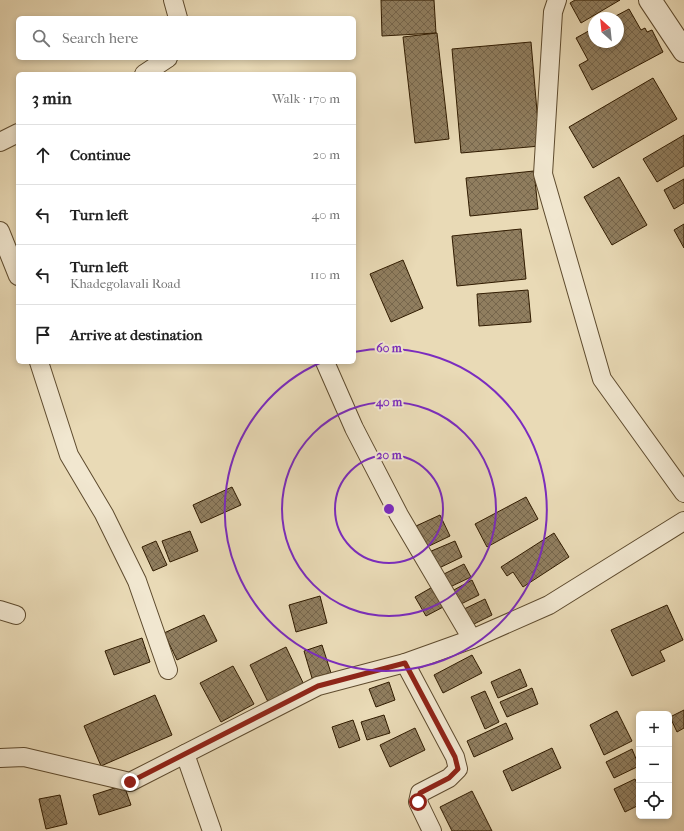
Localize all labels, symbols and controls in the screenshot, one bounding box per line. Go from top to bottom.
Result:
north arrow [588,12,624,48]
search box [16,16,356,60]
icon: search [30,27,52,49]
text: Search here [62,29,138,47]
text: 3 min [32,88,72,108]
text: Walk · 170 m [272,91,340,106]
icon: ahead [32,144,54,166]
text: Continue [70,146,130,164]
text: 20 m [313,147,340,162]
icon: left [32,204,54,226]
text: Turn left [70,206,128,224]
text: 40 m [312,207,340,222]
text: Turn left [70,258,128,276]
icon: left [32,264,54,286]
text: 110 m [310,267,340,282]
text: Khadegolavali Road [70,276,181,291]
icon: arrive [32,324,54,346]
text: Arrive at destination [70,326,202,344]
text: 60 m [376,341,403,355]
text: 40 m [375,395,403,410]
text: 20 m [376,448,403,462]
centre of rings [382,502,396,516]
map controls [636,711,672,819]
button: + [636,711,672,747]
button: − [636,747,672,783]
route end [121,773,139,791]
button: locate [636,783,672,819]
route start [409,793,427,811]

